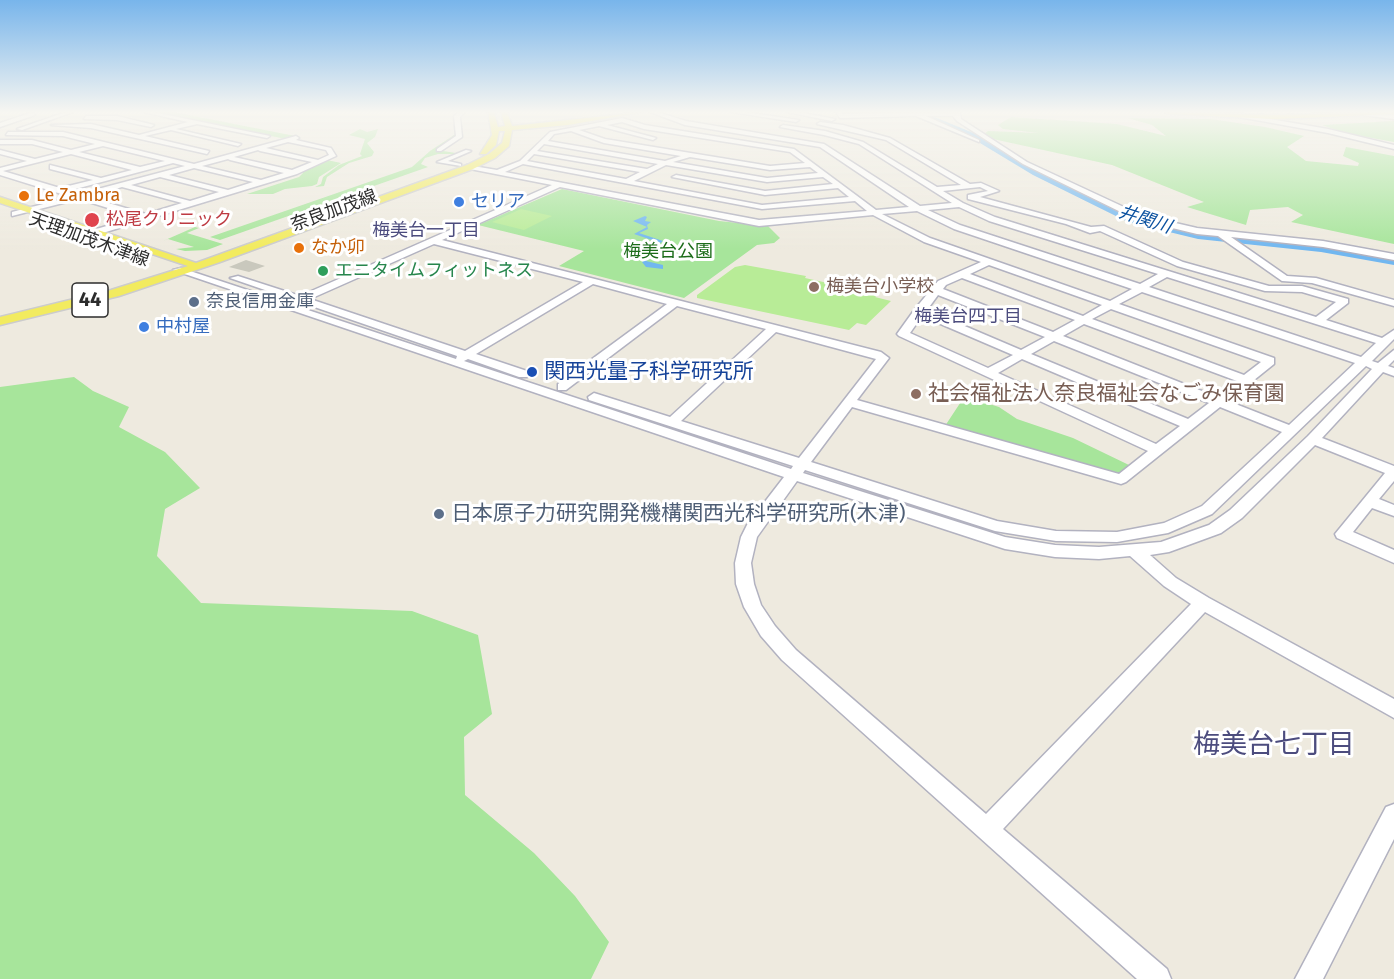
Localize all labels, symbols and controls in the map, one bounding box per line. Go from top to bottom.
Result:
place label: Le Zambra [36,185,120,207]
street label: 奈良加茂線 [288,185,380,237]
marker: Le Zambra [17,189,31,203]
place label: セリア [471,191,525,213]
marker: セリア [452,195,466,209]
water label: 井関川 [1116,201,1174,239]
street label: 天理加茂木津線 [26,208,152,272]
place label: 松尾クリニック [106,209,232,231]
marker: 松尾クリニック [83,211,101,229]
district label: 梅美台一丁目 [372,220,480,242]
place label: なか卯 [311,237,365,259]
marker: なか卯 [292,241,306,255]
park label: 梅美台公園 [623,241,713,263]
place label: エニタイムフィットネス [335,260,533,282]
marker: エニタイムフィットネス [316,264,330,278]
place label: 梅美台小学校 [826,276,934,298]
marker: 梅美台小学校 [807,280,821,294]
road number: 44 [72,283,108,317]
place label: 奈良信用金庫 [206,291,314,313]
marker: 奈良信用金庫 [187,295,201,309]
district label: 梅美台四丁目 [914,306,1022,328]
place label: 中村屋 [156,316,210,338]
marker: 中村屋 [137,320,151,334]
place label: 関西光量子科学研究所 [544,359,754,385]
marker: 関西光量子科学研究所 [525,365,539,379]
place label: 社会福祉法人奈良福祉会なごみ保育園 [928,381,1285,407]
marker: 社会福祉法人奈良福祉会なごみ保育園 [909,387,923,401]
place label: 日本原子力研究開発機構関西光科学研究所(木津) [451,501,906,527]
marker: 日本原子力研究開発機構関西光科学研究所(木津) [432,507,446,521]
district label: 梅美台七丁目 [1193,729,1355,761]

